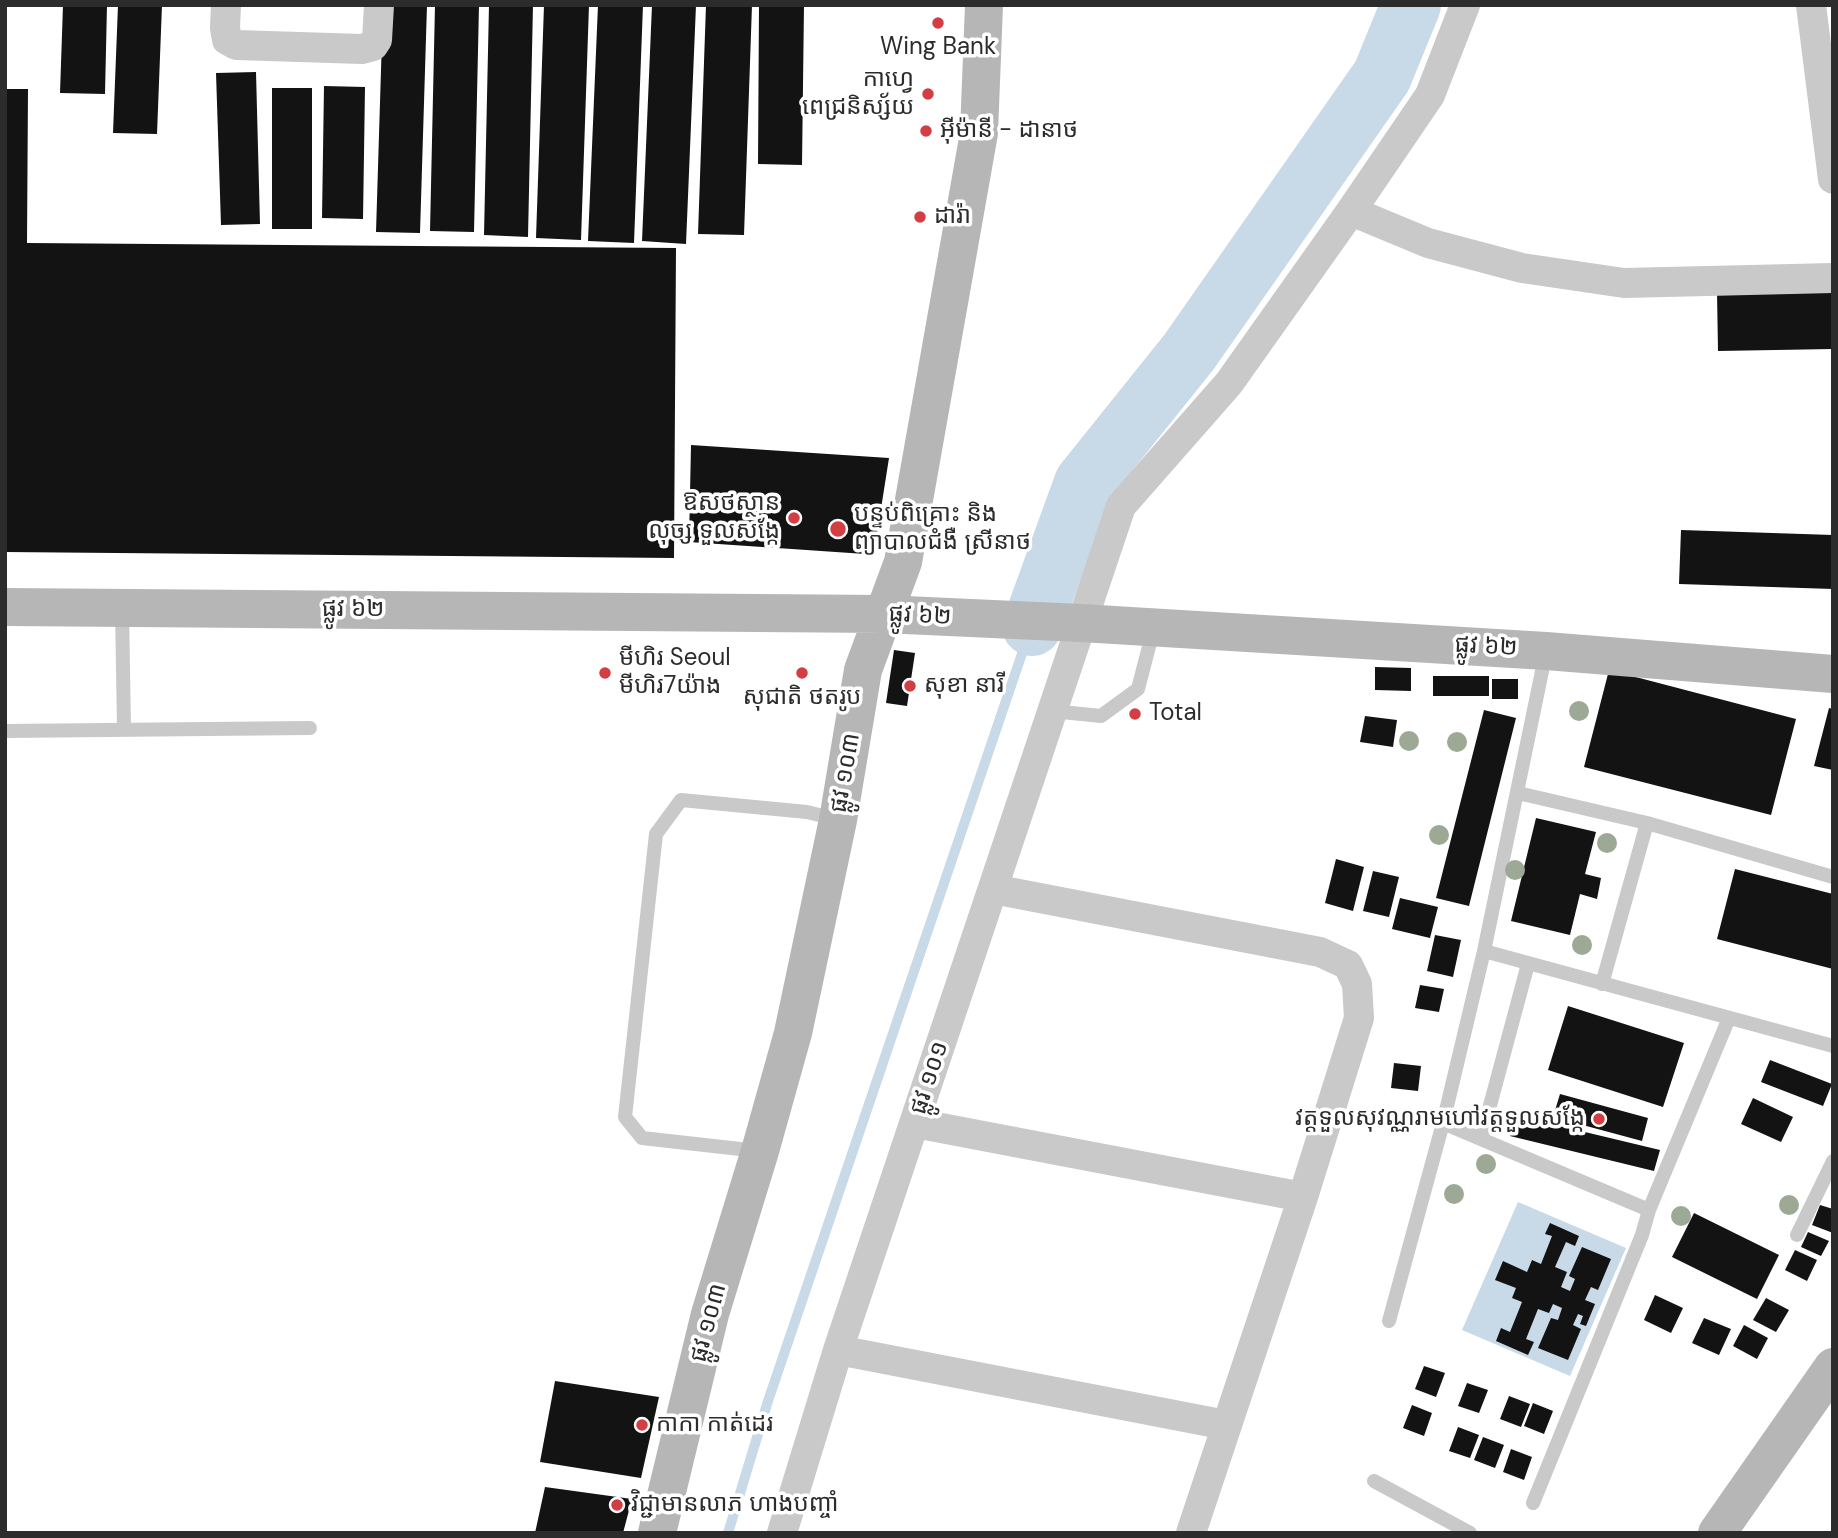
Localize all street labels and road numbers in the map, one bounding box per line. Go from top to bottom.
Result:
street label: ផ្លូវ ៦២ [322,596,384,624]
street label: ផ្លូវ ៦២ [888,600,952,632]
street label: ផ្លូវ ៦២ [1454,631,1518,663]
street label: ផ្លូវ ១០៣ [825,731,867,815]
street label: ផ្លូវ ១០១ [905,1038,955,1118]
street label: ផ្លូវ ១០៣ [685,1280,733,1366]

